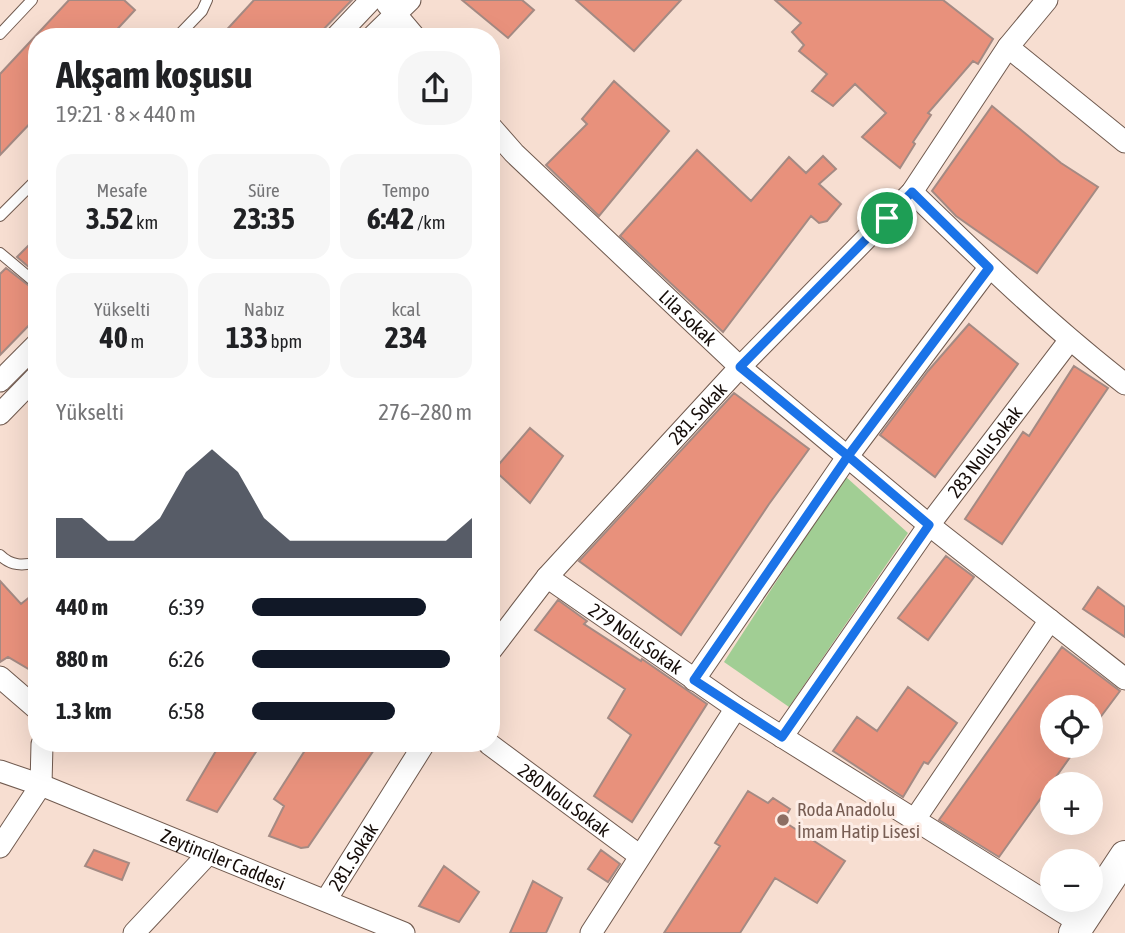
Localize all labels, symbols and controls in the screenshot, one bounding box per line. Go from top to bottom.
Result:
button: share [398,51,472,125]
text: Akşam koşusu [56,53,252,96]
text: 19:21 · 8 × 440 m [56,101,196,127]
text: Mesafe [97,179,147,201]
text: Süre [248,179,280,201]
text: Tempo [382,179,430,201]
pin [857,188,917,248]
icon: arrive [868,199,906,237]
text: 3.52 [86,201,133,235]
text: 23:35 [233,201,295,235]
text: 6:42 [367,201,414,235]
text: km [133,211,158,233]
text: /km [414,211,445,233]
street label: Lila Sokak [655,285,722,351]
text: Yükselti [94,298,150,320]
text: Nabız [244,298,284,320]
text: kcal [392,298,420,320]
text: 40 [100,320,128,354]
text: 133 [226,320,268,354]
text: 234 [385,320,427,354]
text: m [128,330,144,352]
text: bpm [268,330,302,352]
street label: 281. Sokak [664,378,731,448]
text: Yükselti [56,399,124,425]
text: 276–280 m [378,399,472,425]
street label: 283 Nolu Sokak [943,401,1027,502]
text: 440 m [56,594,108,620]
text: 6:39 [168,594,205,620]
street label: 279 Nolu Sokak [585,598,687,679]
text: 880 m [56,646,108,672]
text: 6:26 [168,646,205,672]
map controls [1040,695,1103,912]
button: locate [1040,695,1103,758]
text: 1.3 km [56,698,112,724]
text: 6:58 [168,698,205,724]
street label: 280 Nolu Sokak [514,759,615,842]
button: + [1040,772,1103,835]
place label: Roda Anadolu İmam Hatip Lisesi [797,798,920,842]
marker: Roda Anadolu İmam Hatip Lisesi [775,812,791,828]
street label: 281. Sokak [324,819,383,895]
street label: Zeytinciler Caddesi [158,824,288,894]
button: − [1040,849,1103,912]

